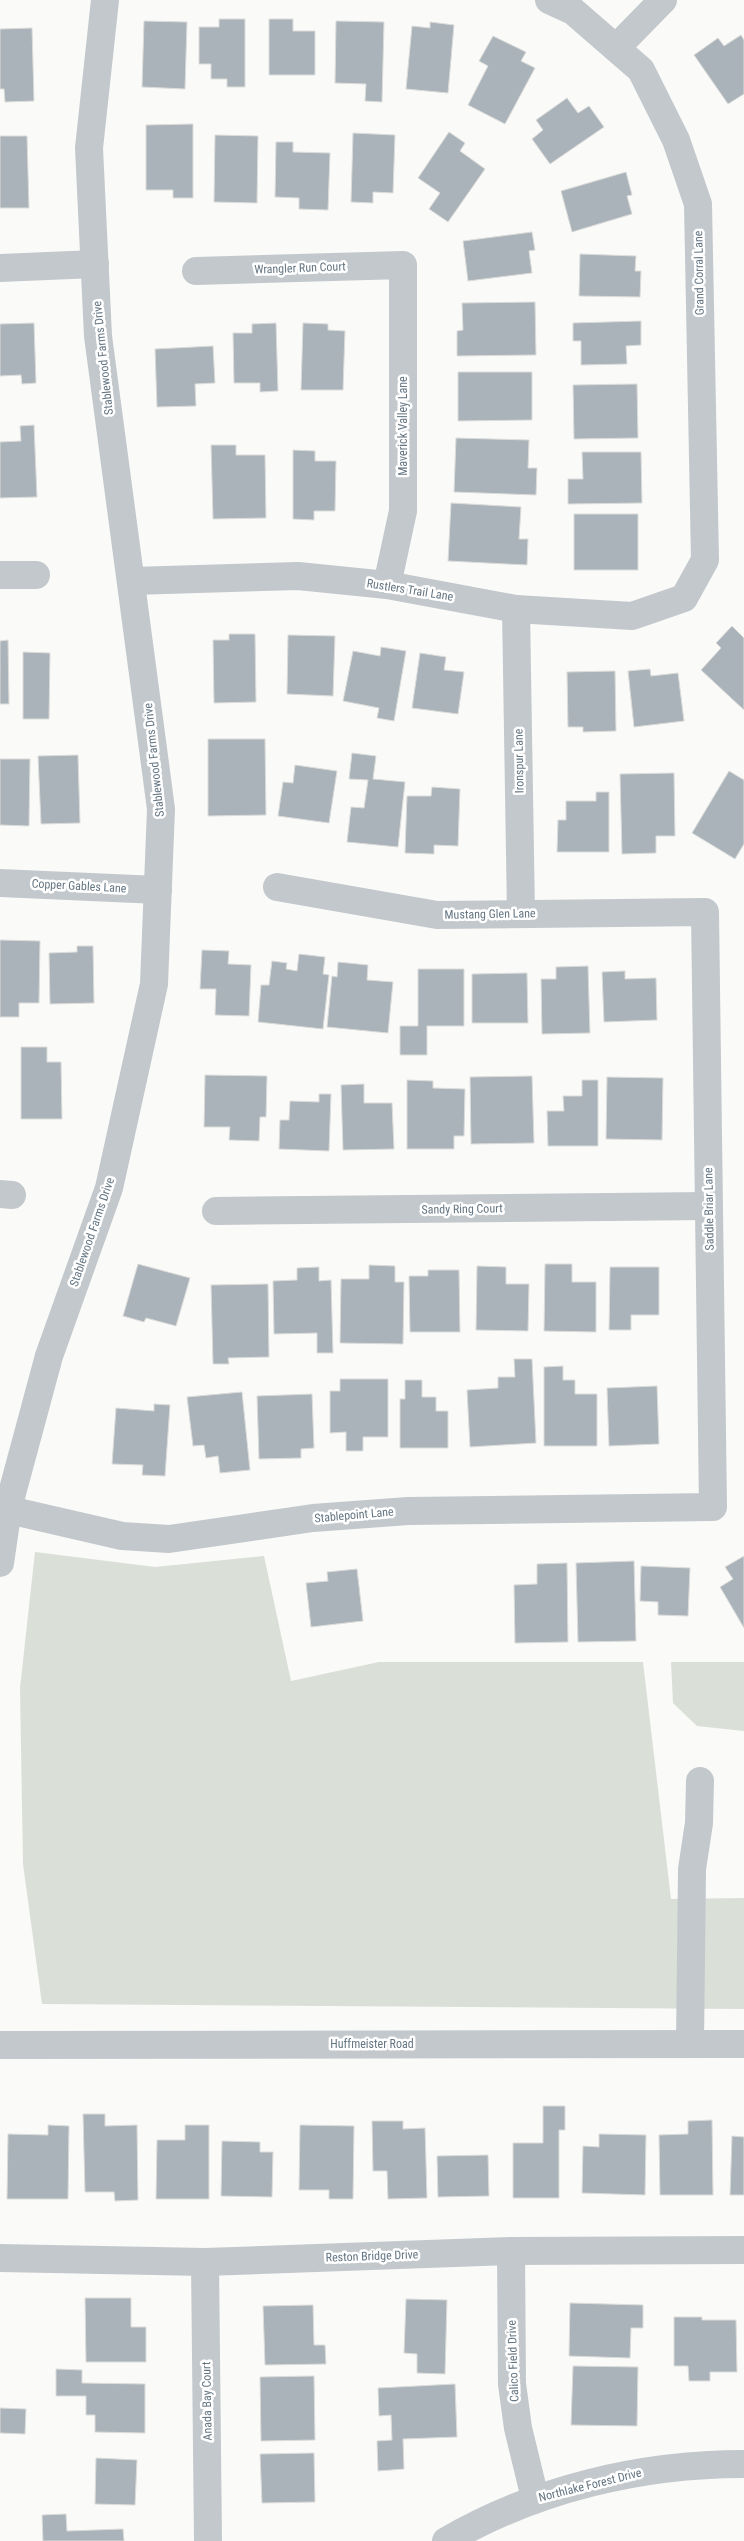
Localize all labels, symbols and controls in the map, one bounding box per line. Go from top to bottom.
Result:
street label: Grand Corral Lane [691,230,707,316]
street label: Wrangler Run Court [254,259,346,277]
street label: Stablewood Farms Drive [90,300,116,416]
street label: Maverick Valley Lane [396,376,410,476]
street label: Rustlers Trail Lane [366,576,455,604]
street label: Stablewood Farms Drive [141,702,167,818]
street label: Ironspur Lane [511,728,527,794]
street label: Copper Gables Lane [31,877,127,895]
street label: Mustang Glen Lane [444,906,536,922]
street label: Saddle Briar Lane [701,1167,717,1251]
street label: Stablewood Farms Drive [67,1175,117,1288]
street label: Sandy Ring Court [421,1201,503,1217]
street label: Stablepoint Lane [314,1505,395,1525]
street label: Huffmeister Road [330,2037,414,2051]
street label: Reston Bridge Drive [325,2247,419,2265]
street label: Calico Field Drive [505,2319,521,2402]
street label: Anada Bay Court [199,2361,215,2441]
street label: Northlake Forest Drive [537,2465,643,2505]

